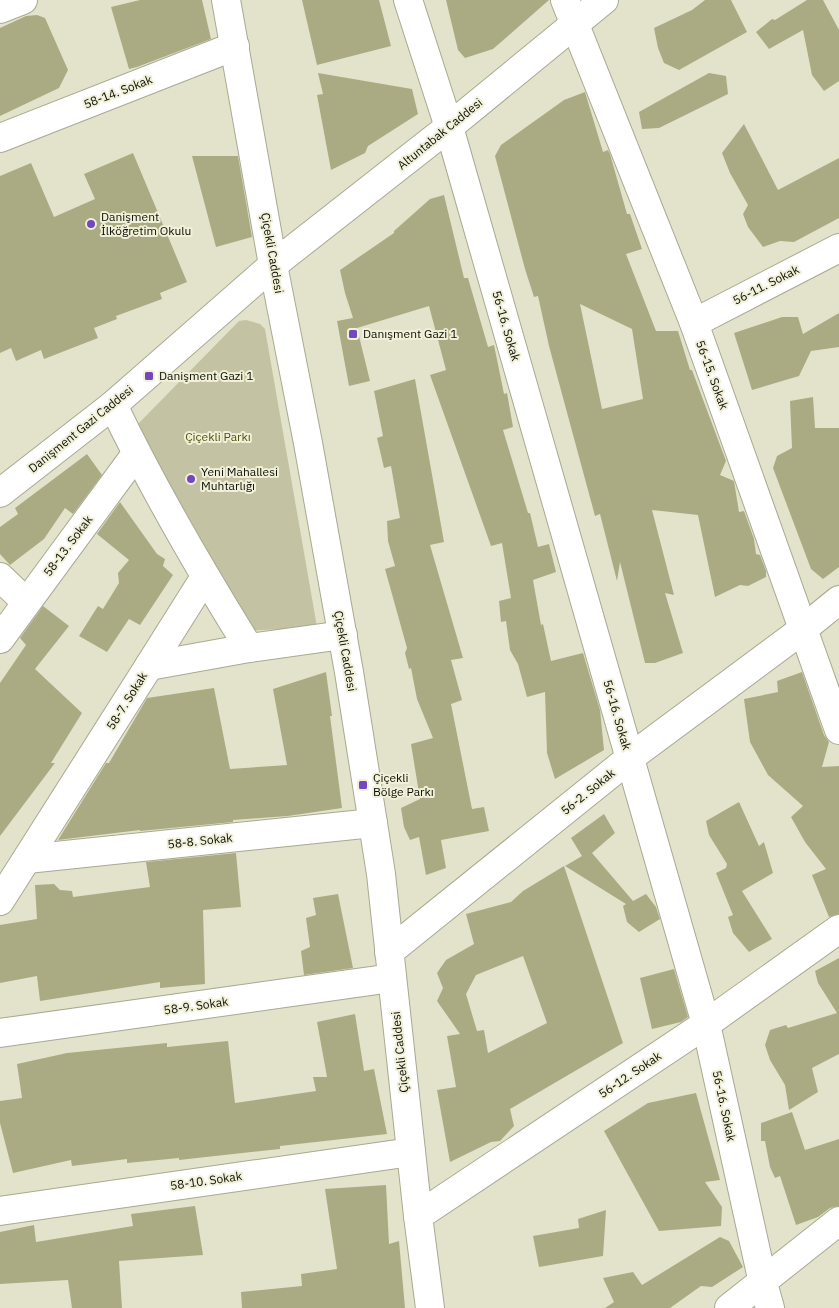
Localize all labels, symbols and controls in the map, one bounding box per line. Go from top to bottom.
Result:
street label: 58-14. Sokak [81,71,155,112]
street label: Altuntabak Caddesi [394,95,485,173]
place label: Danişment İlköğretim Okulu [101,209,191,238]
street label: Çiçekli Caddesi [258,211,287,294]
marker: Danişment İlköğretim Okulu [85,218,97,230]
street label: 56-11. Sokak [730,261,802,308]
street label: 56-16. Sokak [489,289,524,363]
place label: Danışment Gazi 1 [363,326,457,341]
marker: Danışment Gazi 1 [347,328,359,340]
street label: 56-15. Sokak [693,338,732,412]
place label: Danişment Gazi 1 [159,368,253,383]
marker: Danişment Gazi 1 [143,370,155,382]
street label: Danişment Gazi Caddesi [25,382,136,475]
park label: Çiçekli Parkı [185,429,251,444]
place label: Yeni Mahallesi Muhtarlığı [201,464,278,493]
marker: Yeni Mahallesi Muhtarlığı [185,473,197,485]
street label: 58-13. Sokak [40,512,96,579]
street label: Çiçekli Caddesi [331,609,360,692]
street label: 58-7. Sokak [103,669,151,732]
street label: 56-16. Sokak [600,678,635,752]
street label: 56-2. Sokak [558,765,618,818]
place label: Çiçekli Bölge Parkı [373,770,434,799]
marker: Çiçekli Bölge Parkı [357,779,369,791]
street label: 58-8. Sokak [167,830,234,851]
street label: 58-9. Sokak [163,993,230,1017]
street label: Çiçekli Caddesi [388,1011,411,1093]
street label: 56-12. Sokak [596,1048,664,1101]
street label: 56-16. Sokak [710,1069,739,1144]
street label: 58-10. Sokak [169,1168,243,1193]

